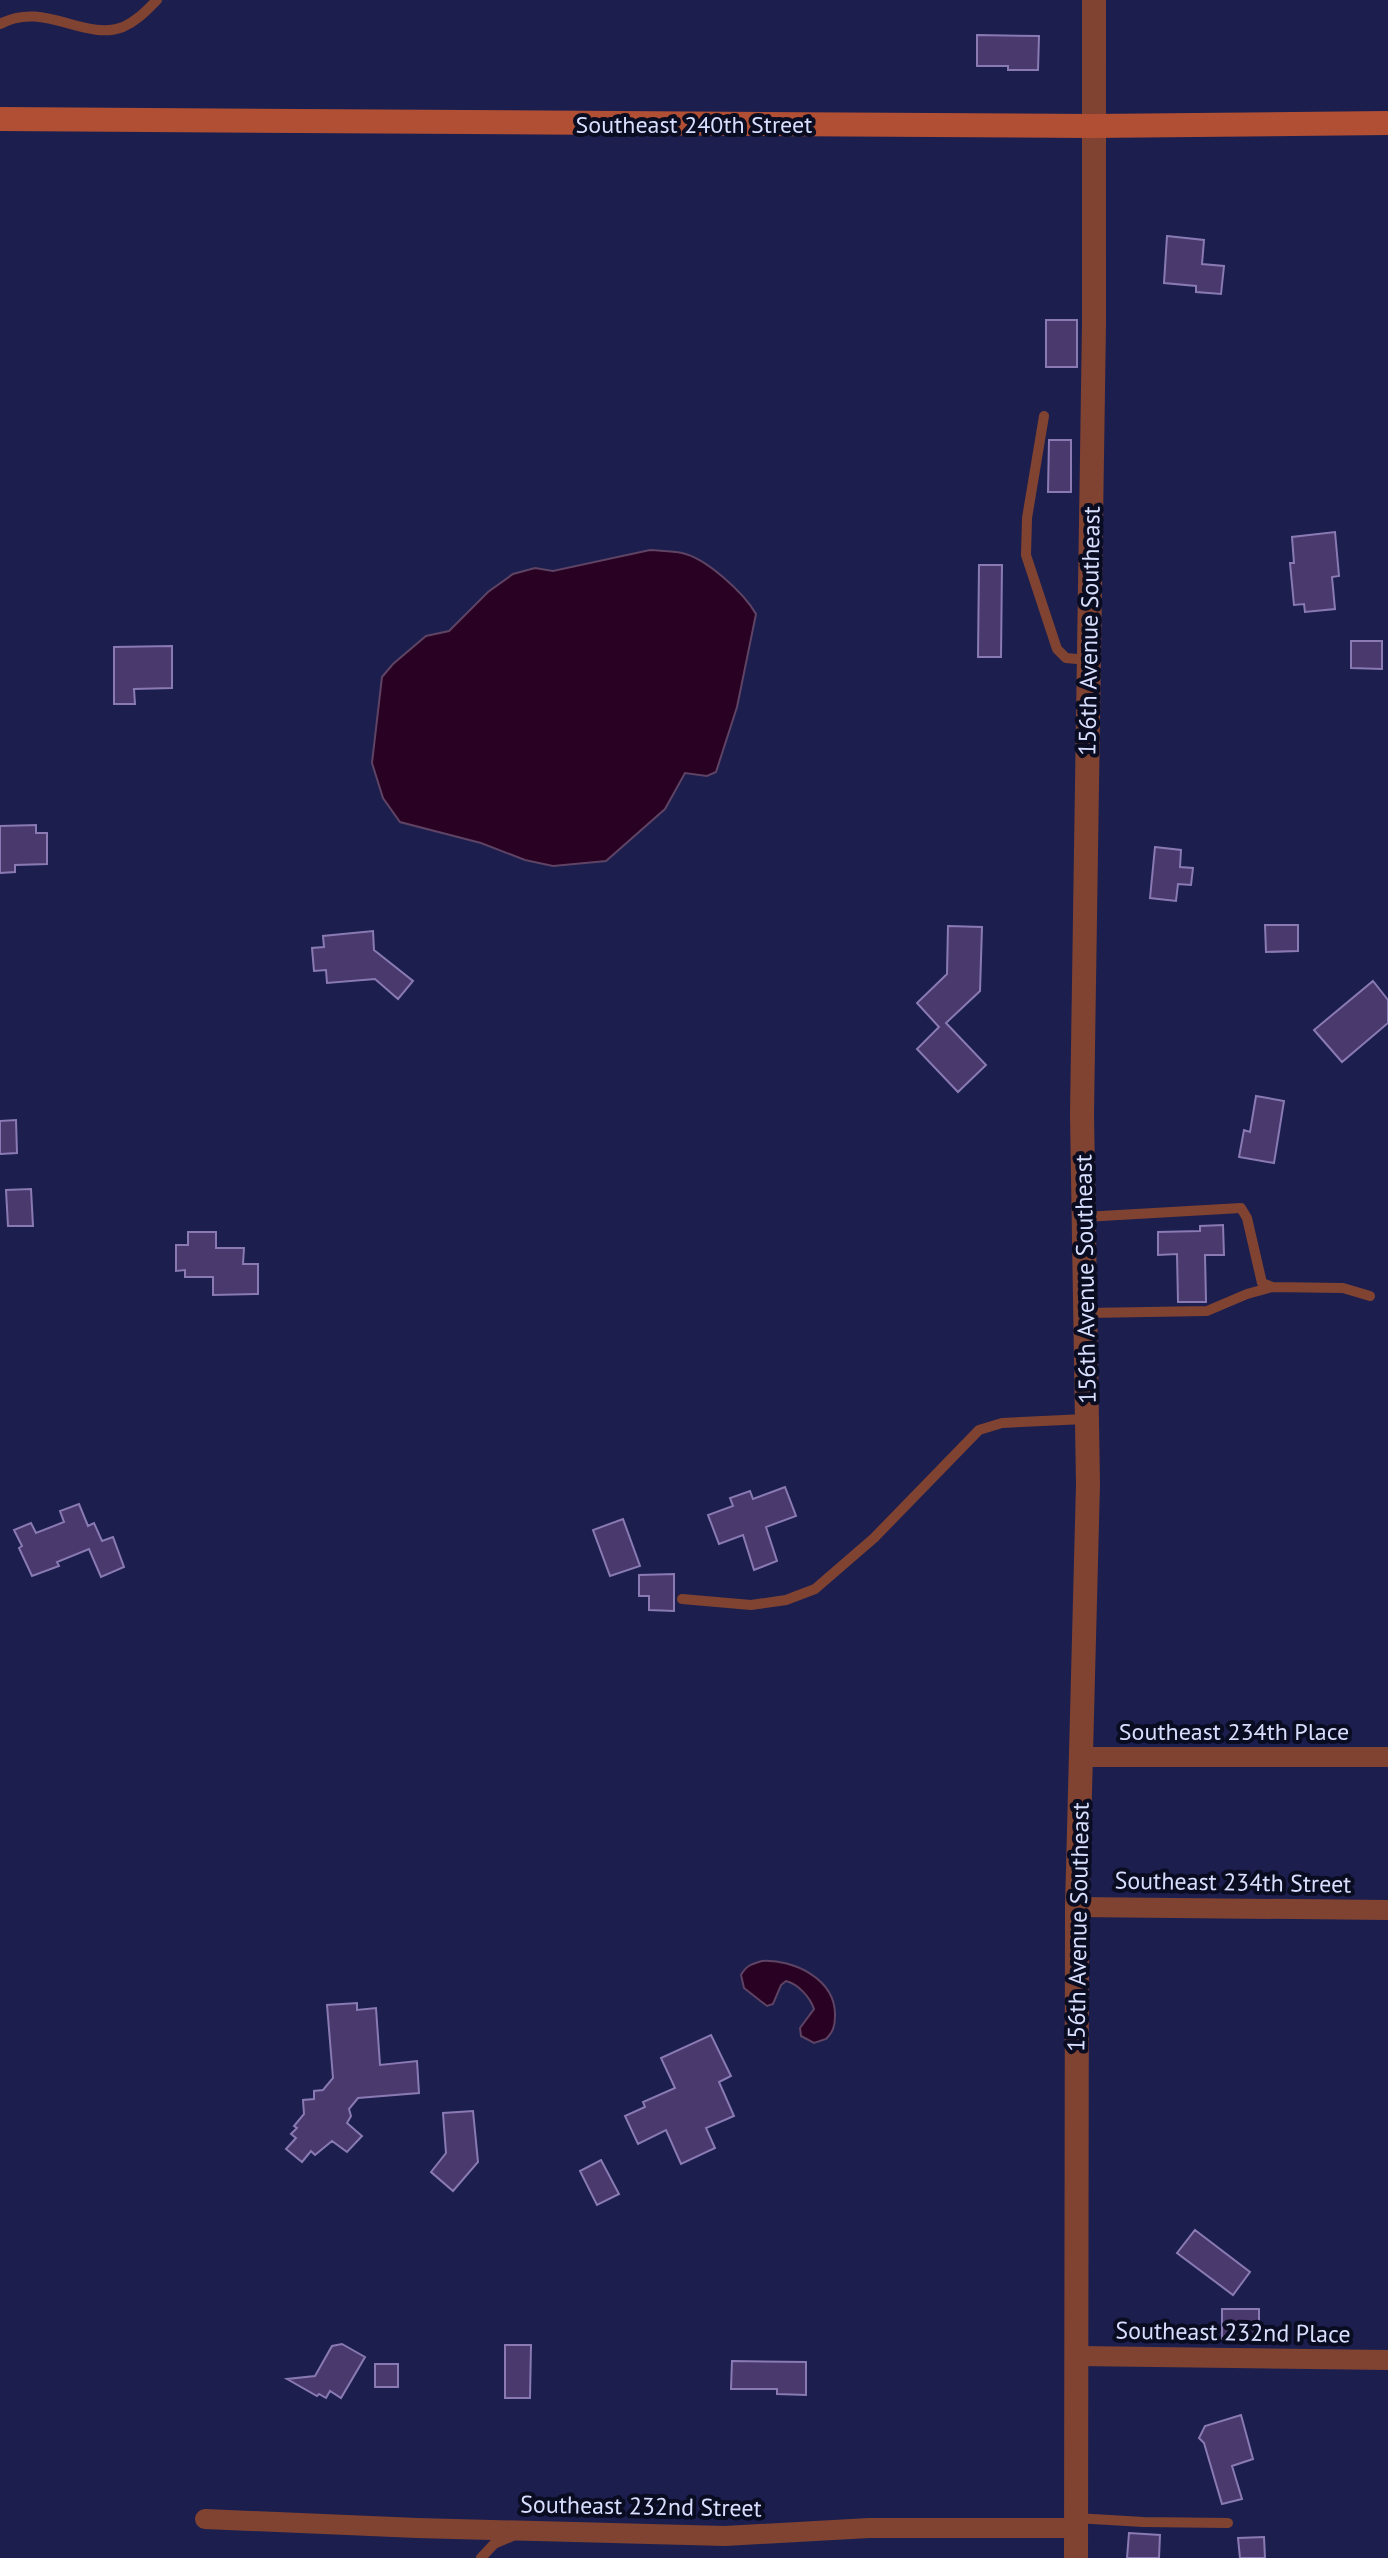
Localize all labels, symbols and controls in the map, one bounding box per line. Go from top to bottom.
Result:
street label: Southeast 240th Street [576,109,812,140]
street label: 156th Avenue Southeast [1071,506,1107,756]
street label: 156th Avenue Southeast [1067,1154,1103,1404]
street label: Southeast 234th Place [1119,1716,1349,1747]
street label: 156th Avenue Southeast [1060,1802,1096,2052]
street label: Southeast 234th Street [1114,1864,1352,1900]
street label: Southeast 232nd Place [1115,2314,1351,2350]
street label: Southeast 232nd Street [520,2488,762,2524]

